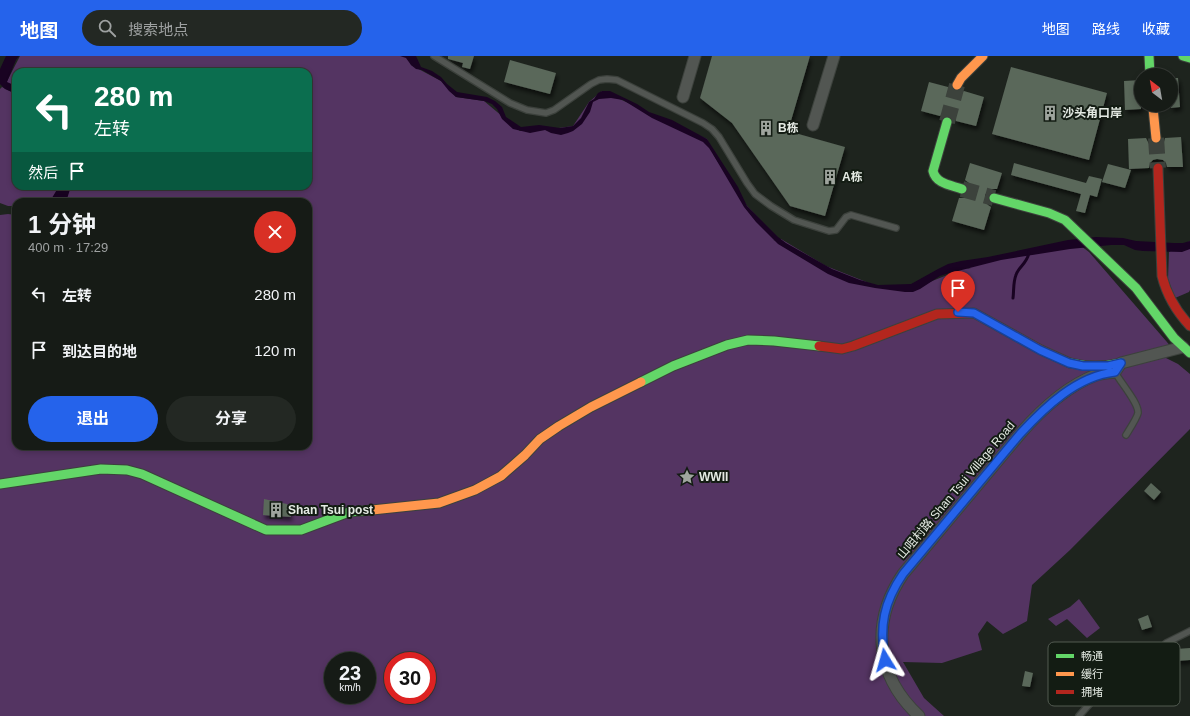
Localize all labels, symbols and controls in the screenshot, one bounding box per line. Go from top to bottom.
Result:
search box [82,10,362,46]
icon: search [96,17,118,39]
text: 地图 [20,20,58,41]
text: 搜索地点 [128,21,188,38]
text: 地图 [1042,21,1070,37]
text: 路线 [1092,21,1120,37]
text: 收藏 [1142,21,1170,37]
north arrow [1134,68,1178,112]
map controls [1134,68,1178,112]
text: 280 m [94,81,173,112]
icon: left [28,84,80,136]
building icon: 沙头角口岸 [1041,104,1059,122]
place label: 沙头角口岸 [1062,106,1122,120]
text: 左转 [94,119,130,139]
building icon: B栋 [757,119,775,137]
place label: B栋 [778,121,799,135]
icon: arrive [66,160,88,182]
text: 然后 [28,164,58,181]
building icon: A栋 [821,168,839,186]
place label: A栋 [842,170,863,184]
text: 1 分钟 [28,211,96,238]
button: close [254,211,296,253]
text: 400 m · 17:29 [28,240,108,255]
pin [941,271,975,312]
icon: arrive [947,277,969,299]
icon: left [28,283,50,305]
text: 280 m [254,286,296,303]
text: 左转 [62,287,92,304]
icon: arrive [28,339,50,361]
text: 120 m [254,342,296,359]
text: 到达目的地 [62,343,137,360]
button: 退出 [28,396,158,442]
button: 分享 [166,396,296,442]
street label: 山咀村路 Shan Tsui Village Road [894,418,1018,562]
place icon: WWII [678,468,696,486]
place label: WWII [699,470,728,484]
building icon: Shan Tsui post [267,501,285,519]
place label: Shan Tsui post [288,503,373,517]
position arrow [864,639,906,681]
legend [1048,642,1180,706]
text: 畅通 [1081,650,1103,662]
speed limit sign: 30 [384,652,436,704]
text: 23 [339,662,361,684]
text: 缓行 [1081,668,1103,680]
text: km/h [339,682,361,693]
text: 拥堵 [1081,686,1103,698]

